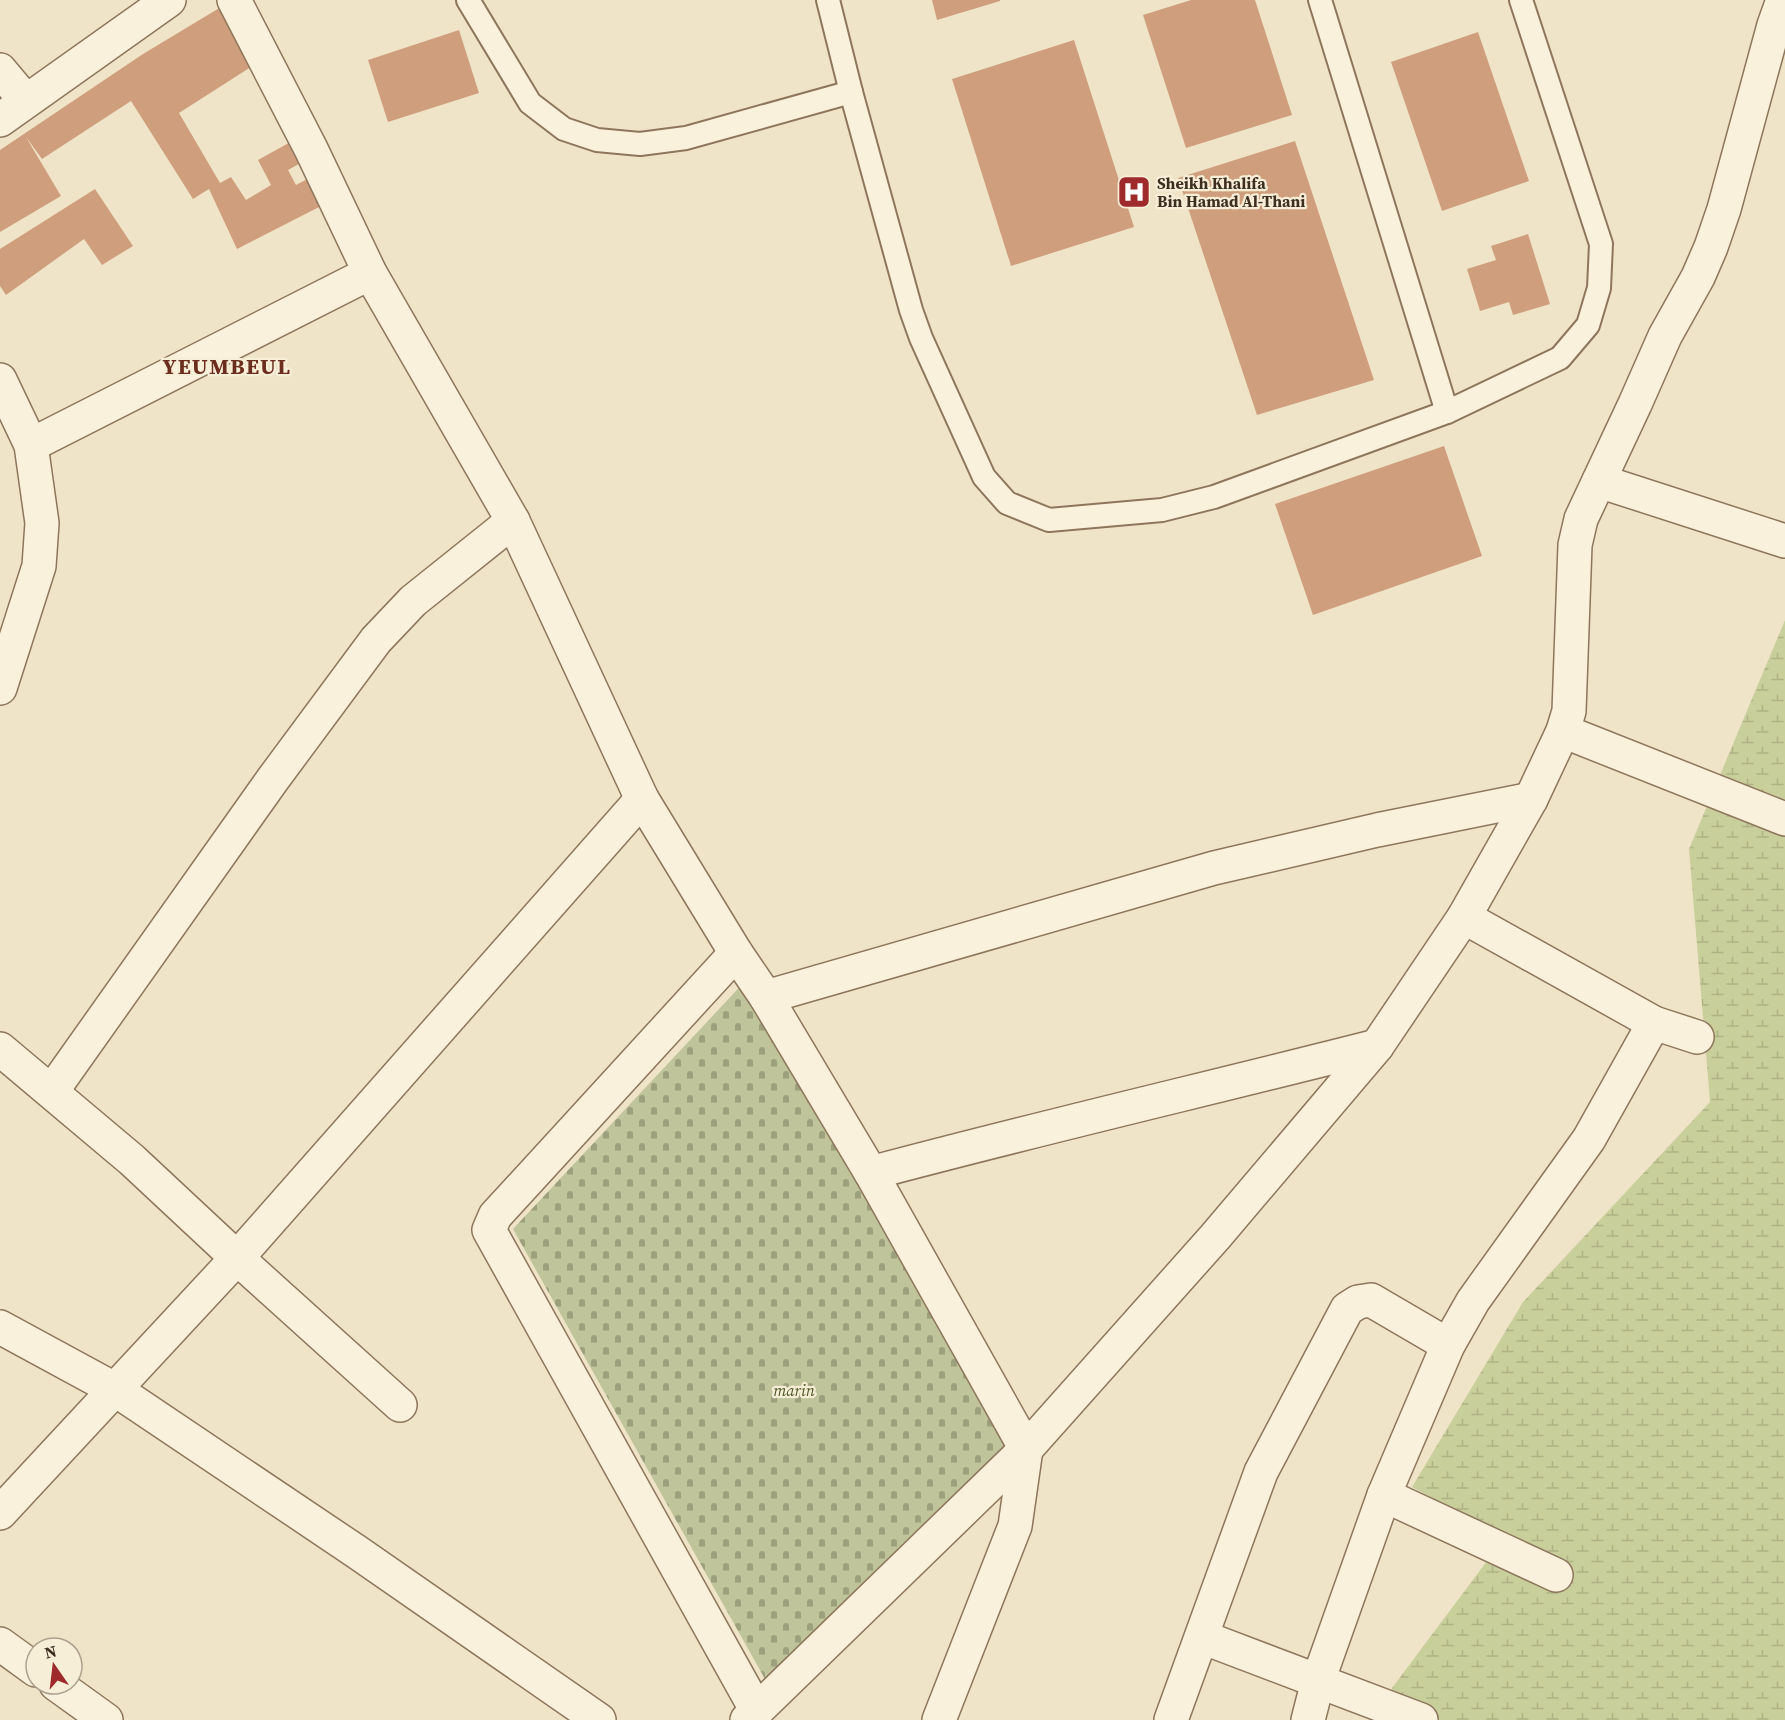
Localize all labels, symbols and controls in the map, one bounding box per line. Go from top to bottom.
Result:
place label: Sheikh Khalifa Bin Hamad Al-Thani [1157,172,1305,212]
hospital icon: Sheikh Khalifa Bin Hamad Al-Thani [1116,174,1152,210]
district label: YEUMBEUL [163,351,291,381]
park label: marin [773,1379,815,1401]
north arrow [24,1636,84,1696]
text: N [42,1639,59,1664]

